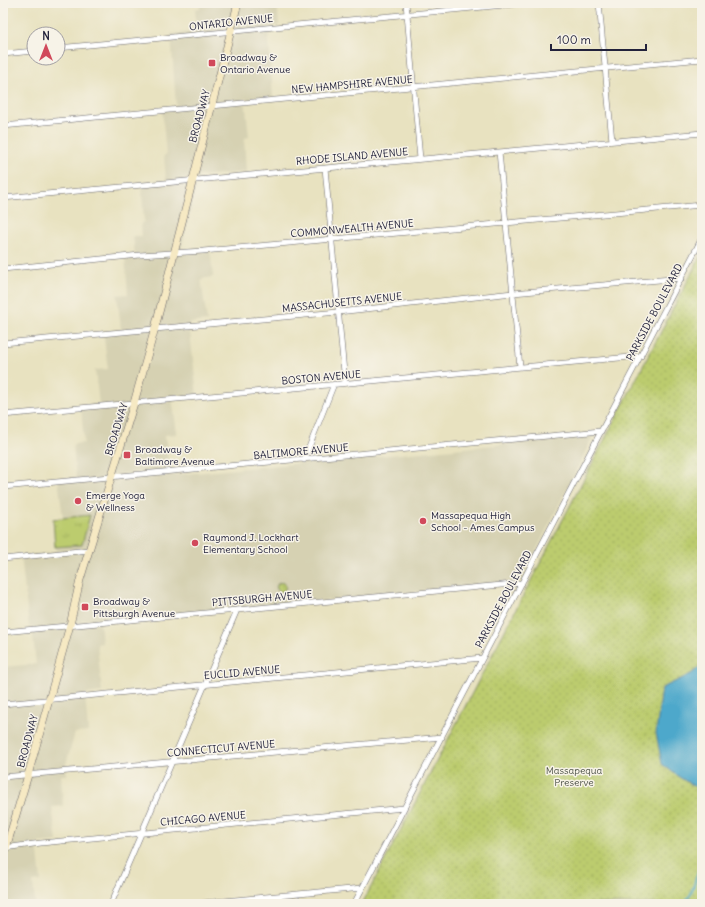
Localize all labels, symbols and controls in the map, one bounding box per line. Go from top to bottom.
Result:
street label: ONTARIO AVENUE [188,12,274,33]
north arrow [26,26,66,66]
scale bar [551,26,646,52]
text: N [42,29,50,43]
text: 100 m [557,32,591,47]
place label: Broadway & Ontario Avenue [220,51,290,76]
marker: Broadway & Ontario Avenue [207,58,217,68]
street label: NEW HAMPSHIRE AVENUE [291,73,413,96]
street label: BROADWAY [186,88,213,144]
street label: RHODE ISLAND AVENUE [295,145,409,168]
street label: COMMONWEALTH AVENUE [290,217,414,240]
street label: PARKSIDE BOULEVARD [623,261,686,363]
street label: MASSACHUSETTS AVENUE [282,290,403,315]
street label: BOSTON AVENUE [281,368,361,387]
street label: BROADWAY [102,401,131,457]
street label: BALTIMORE AVENUE [253,441,349,462]
place label: Broadway & Baltimore Avenue [135,443,215,468]
marker: Broadway & Baltimore Avenue [122,450,132,460]
place label: Emerge Yoga & Wellness [86,489,145,514]
marker: Emerge Yoga & Wellness [73,496,83,506]
place label: Massapequa High School - Ames Campus [431,509,535,534]
marker: Massapequa High School - Ames Campus [418,516,428,526]
place label: Raymond J. Lockhart Elementary School [203,531,299,556]
marker: Raymond J. Lockhart Elementary School [190,538,200,548]
street label: PARKSIDE BOULEVARD [472,548,535,650]
street label: PITTSBURGH AVENUE [211,588,313,609]
place label: Broadway & Pittsburgh Avenue [93,595,175,620]
marker: Broadway & Pittsburgh Avenue [80,602,90,612]
street label: EUCLID AVENUE [203,663,281,682]
street label: BROADWAY [14,713,41,769]
street label: CONNECTICUT AVENUE [166,737,276,760]
park label: Massapequa Preserve [546,764,603,789]
street label: CHICAGO AVENUE [160,808,247,829]

